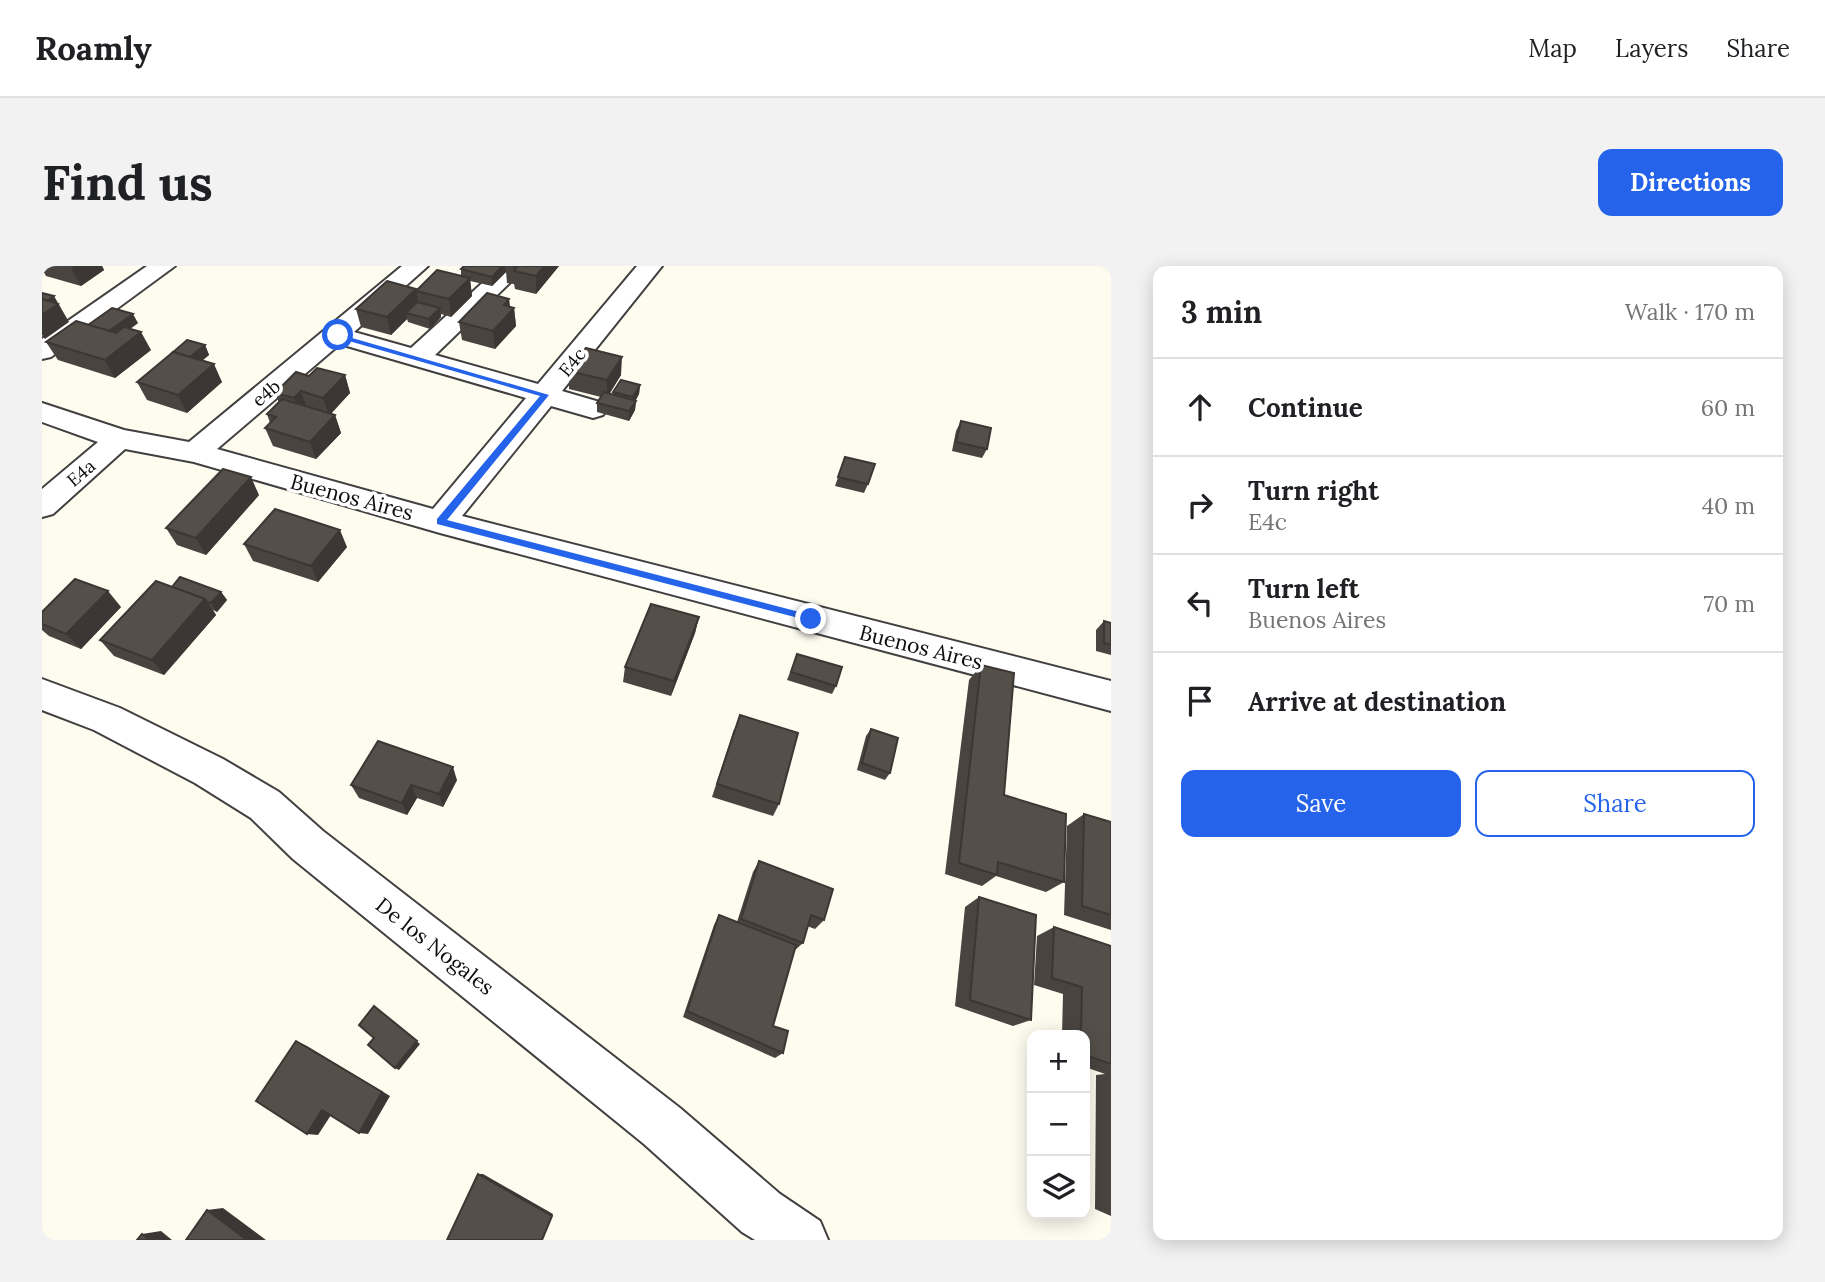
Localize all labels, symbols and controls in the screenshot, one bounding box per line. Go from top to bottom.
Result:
text: Roamly [35,27,152,69]
text: Map [1528,33,1577,64]
text: Layers [1615,33,1688,64]
text: Share [1726,33,1790,64]
button: Directions [1598,149,1783,216]
text: Find us [42,151,213,213]
text: 3 min [1181,293,1262,331]
text: Walk · 170 m [1625,297,1755,326]
route start [322,319,353,350]
street label: E4c [553,343,591,381]
street label: e4b [247,375,285,411]
icon: ahead [1181,388,1219,426]
text: Continue [1248,391,1363,424]
text: 60 m [1701,393,1755,422]
street label: E4a [62,454,100,492]
street label: Buenos Aires [288,468,416,526]
text: Turn right [1248,474,1379,507]
icon: right [1181,486,1219,524]
text: 40 m [1702,491,1755,520]
text: E4c [1248,507,1287,536]
text: Turn left [1248,572,1359,605]
icon: left [1181,584,1219,622]
text: 70 m [1704,589,1755,618]
route end [795,603,826,634]
text: Buenos Aires [1248,605,1386,634]
street label: Buenos Aires [856,619,986,675]
icon: arrive [1181,682,1219,720]
text: Arrive at destination [1248,685,1506,718]
button: Save [1181,770,1461,837]
button: Share [1475,770,1755,837]
street label: De los Nogales [370,891,500,1001]
map controls [1027,1030,1090,1219]
button: + [1027,1030,1090,1093]
button: − [1027,1093,1090,1156]
button: layers [1027,1156,1090,1219]

